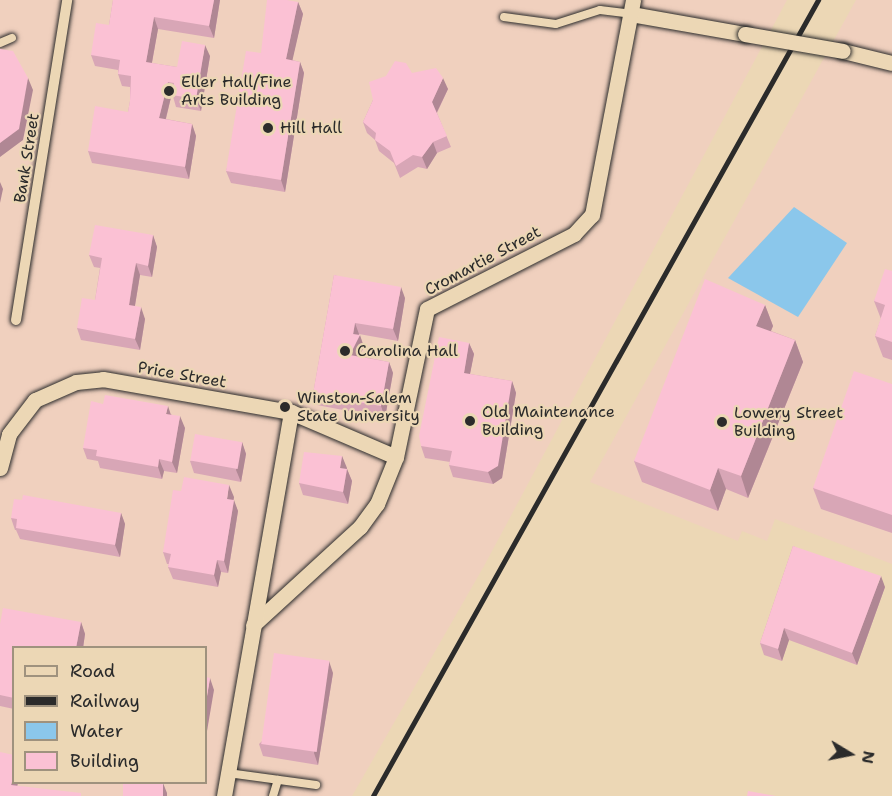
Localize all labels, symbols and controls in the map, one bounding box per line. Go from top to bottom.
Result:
place label: Eller Hall/Fine Arts Building [181,72,292,110]
marker: Eller Hall/Fine Arts Building [162,84,176,98]
street label: Bank Street [10,112,44,204]
place label: Hill Hall [280,118,342,138]
marker: Hill Hall [261,121,275,135]
street label: Cromartie Street [422,222,544,300]
place label: Carolina Hall [357,341,458,361]
marker: Carolina Hall [338,344,352,358]
street label: Price Street [136,358,228,392]
place label: Winston-Salem State University [297,388,420,426]
marker: Winston-Salem State University [278,400,292,414]
place label: Old Maintenance Building [482,402,615,440]
place label: Lowery Street Building [734,403,843,441]
marker: Old Maintenance Building [463,414,477,428]
marker: Lowery Street Building [715,415,729,429]
legend [12,646,207,784]
text: Road [70,659,115,683]
text: Railway [70,689,140,713]
text: Water [70,719,123,743]
north arrow [820,724,880,784]
text: Building [70,749,139,773]
text: N [857,749,880,765]

